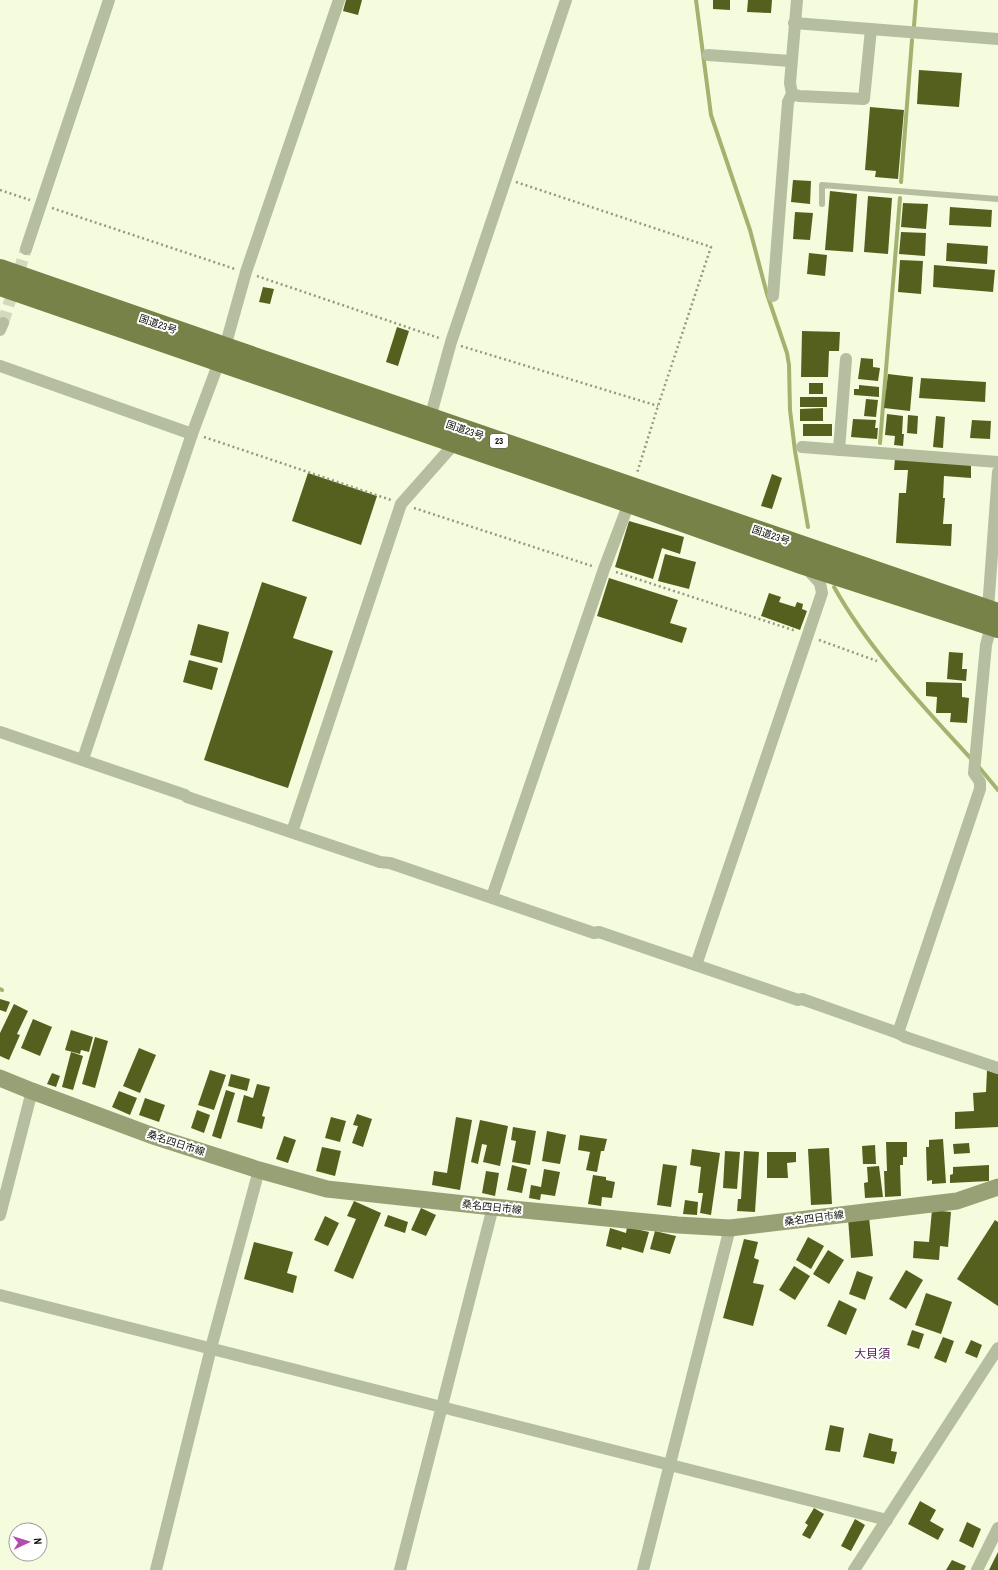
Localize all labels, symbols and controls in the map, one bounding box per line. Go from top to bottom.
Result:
street label: 国道23号 [137,311,179,337]
street label: 国道23号 [444,417,486,443]
road number: 23 [490,434,508,448]
street label: 国道23号 [750,522,792,548]
street label: 桑名四日市線 [145,1128,207,1158]
street label: 桑名四日市線 [461,1197,523,1217]
street label: 桑名四日市線 [783,1208,845,1228]
district label: 大貝須 [854,1346,890,1362]
north arrow [8,1522,48,1562]
text: N [31,1538,45,1545]

